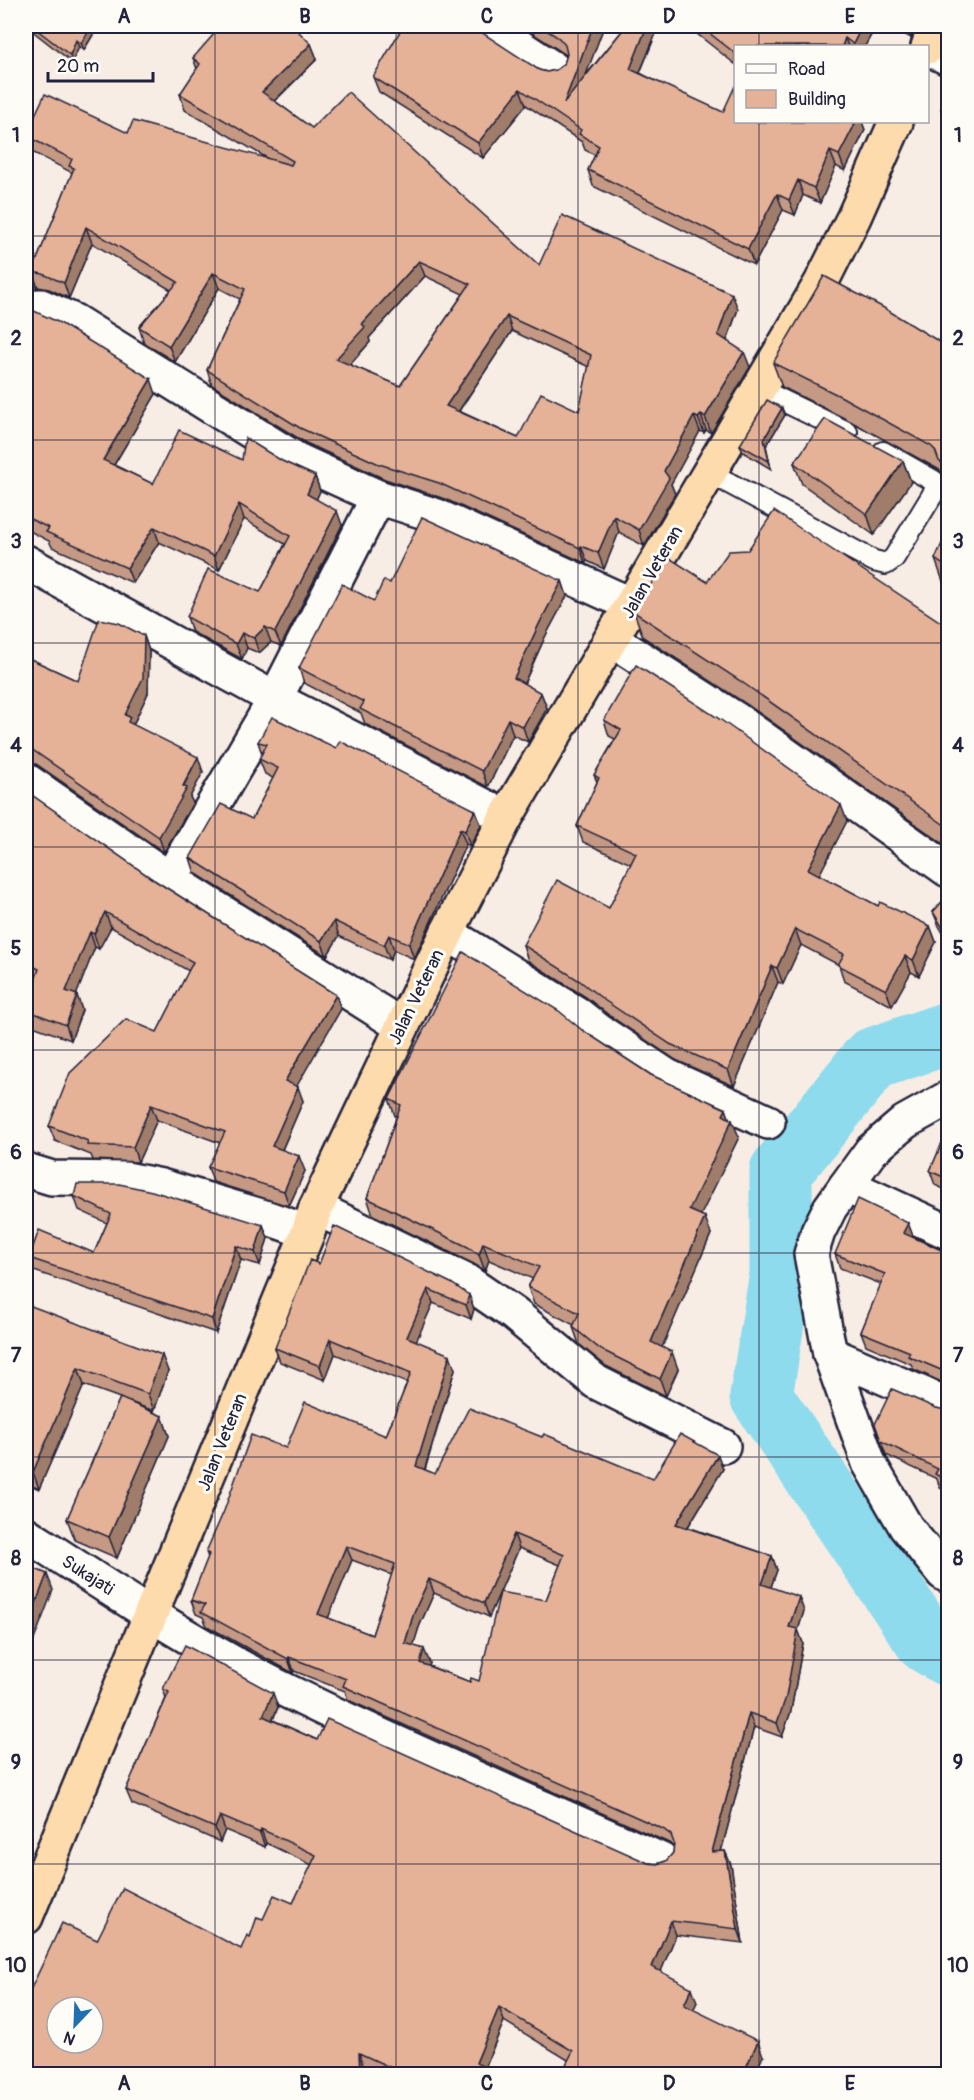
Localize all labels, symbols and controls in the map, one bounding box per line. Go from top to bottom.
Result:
text: A [118,4,131,29]
text: B [299,4,311,29]
text: C [481,4,493,29]
text: D [663,4,676,29]
text: E [845,4,856,29]
scale bar [48,45,153,83]
legend [734,45,929,123]
text: 20 m [57,55,99,78]
text: Road [788,58,825,81]
text: Building [788,88,846,111]
text: 1 [12,123,20,148]
text: 1 [954,123,962,148]
text: 2 [10,326,22,351]
text: 2 [952,326,964,351]
street label: Jalan Veteran [617,522,688,623]
text: 3 [10,529,22,554]
text: 3 [952,529,964,554]
text: 4 [10,733,22,758]
text: 4 [952,733,964,758]
text: 5 [11,936,22,961]
text: 5 [953,936,964,961]
street label: Jalan Veteran [383,946,449,1049]
text: 6 [10,1140,22,1165]
text: 6 [952,1140,964,1165]
text: 7 [11,1343,22,1368]
text: 7 [953,1343,964,1368]
street label: Jalan Veteran [192,1390,253,1494]
text: 8 [11,1546,21,1571]
text: 8 [953,1546,963,1571]
street label: Sukajati [57,1550,118,1601]
text: 9 [11,1750,21,1775]
text: 9 [953,1750,963,1775]
text: 10 [5,1953,27,1978]
text: 10 [947,1953,969,1978]
north arrow [45,1995,105,2055]
text: N [60,2026,78,2049]
text: A [118,2071,131,2096]
text: B [299,2071,311,2096]
text: C [481,2071,493,2096]
text: D [663,2071,676,2096]
text: E [845,2071,856,2096]

